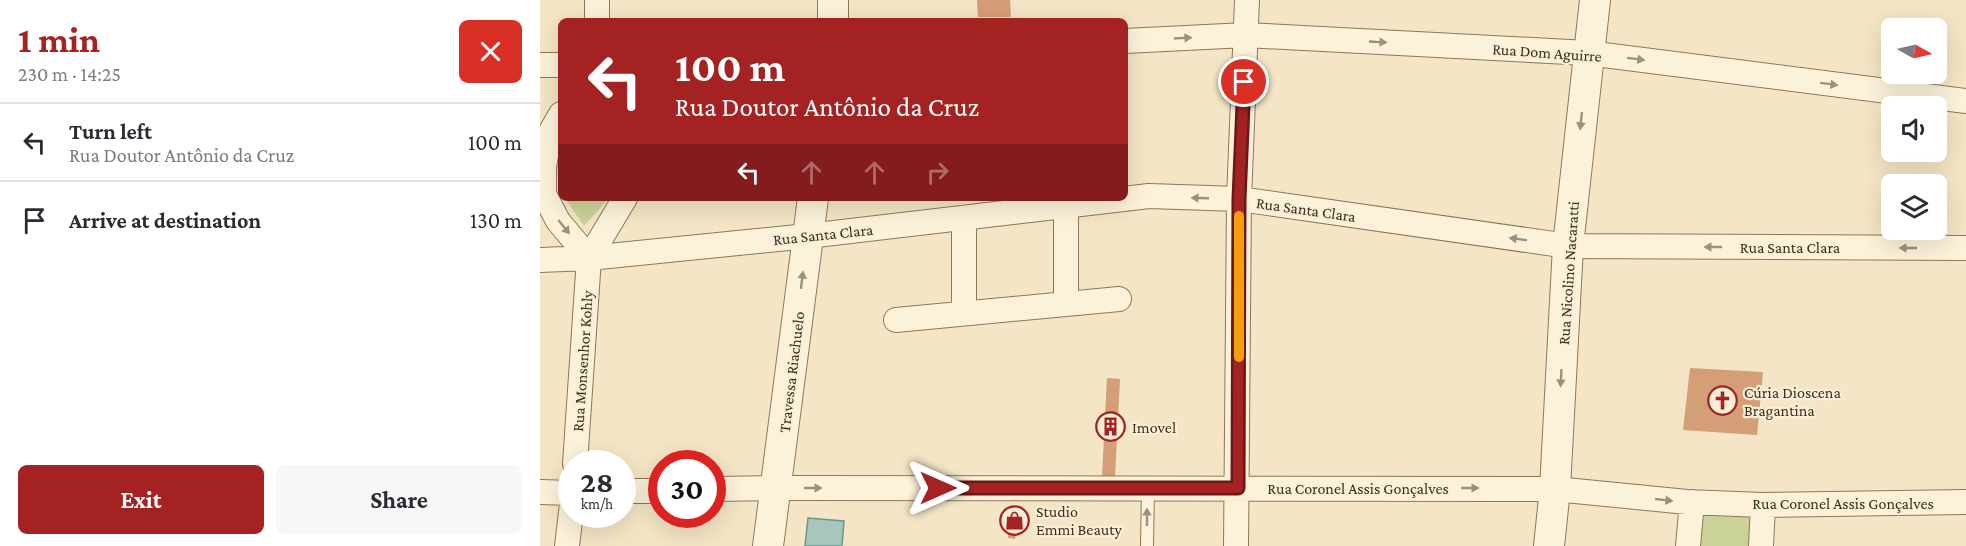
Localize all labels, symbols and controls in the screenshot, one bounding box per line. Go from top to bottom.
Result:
north arrow [1881,18,1947,84]
map controls [1881,18,1947,240]
text: 1 min [18,20,100,60]
button: close [459,20,522,83]
one-way arrow [1174,33,1193,42]
one-way arrow [1369,38,1388,47]
street label: Rua Dom Aguirre [1492,40,1602,66]
icon: left [576,42,654,120]
text: 100 m [675,43,785,90]
one-way arrow [1626,55,1645,64]
pin [1218,56,1269,107]
text: 230 m · 14:25 [18,63,121,85]
icon: arrive [1227,65,1260,98]
one-way arrow [1820,79,1839,89]
text: Rua Doutor Antônio da Cruz [675,92,979,122]
button: sound [1881,96,1947,162]
one-way arrow [1576,111,1586,130]
text: Turn left [69,119,152,144]
icon: left [18,126,51,159]
text: 100 m [468,130,522,155]
text: Rua Doutor Antônio da Cruz [69,144,294,166]
icon: left [732,156,765,189]
icon: ahead [795,156,828,189]
icon: ahead [858,156,891,189]
icon: right [921,156,954,189]
button: layers [1881,174,1947,240]
one-way arrow [1190,193,1209,203]
street label: Rua Santa Clara [1255,194,1357,225]
street label: Rua Nicolino Nacaratti [1555,201,1582,346]
icon: arrive [18,204,51,237]
text: Arrive at destination [69,208,261,233]
text: 130 m [470,208,522,233]
one-way arrow [557,219,569,234]
street label: Rua Santa Clara [772,221,875,248]
one-way arrow [1508,235,1527,244]
street label: Rua Santa Clara [1740,239,1841,256]
one-way arrow [1703,242,1722,252]
one-way arrow [1898,243,1917,253]
one-way arrow [798,270,807,289]
street label: Rua Monsenhor Kohly [569,289,597,432]
street label: Travessa Riachuelo [776,310,807,434]
one-way arrow [1556,368,1565,387]
place label: Cúria Dioscena Bragantina [1744,384,1841,420]
church icon: Cúria Dioscena Bragantina [1707,385,1739,417]
building icon: Imovel [1095,411,1127,443]
place label: Imovel [1132,419,1176,436]
speed limit sign: 30 [648,450,726,528]
position arrow [906,456,970,520]
button: Exit [18,465,264,534]
button: Share [276,465,522,534]
text: 28 [581,465,613,498]
street label: Rua Coronel Assis Gonçalves [1267,480,1449,498]
one-way arrow [803,483,822,493]
one-way arrow [1460,483,1479,493]
one-way arrow [1655,495,1674,505]
street label: Rua Coronel Assis Gonçalves [1752,495,1934,513]
text: km/h [581,496,613,512]
place label: Studio Emmi Beauty [1036,503,1122,539]
shop icon: Studio Emmi Beauty [999,504,1031,536]
one-way arrow [1142,507,1152,526]

